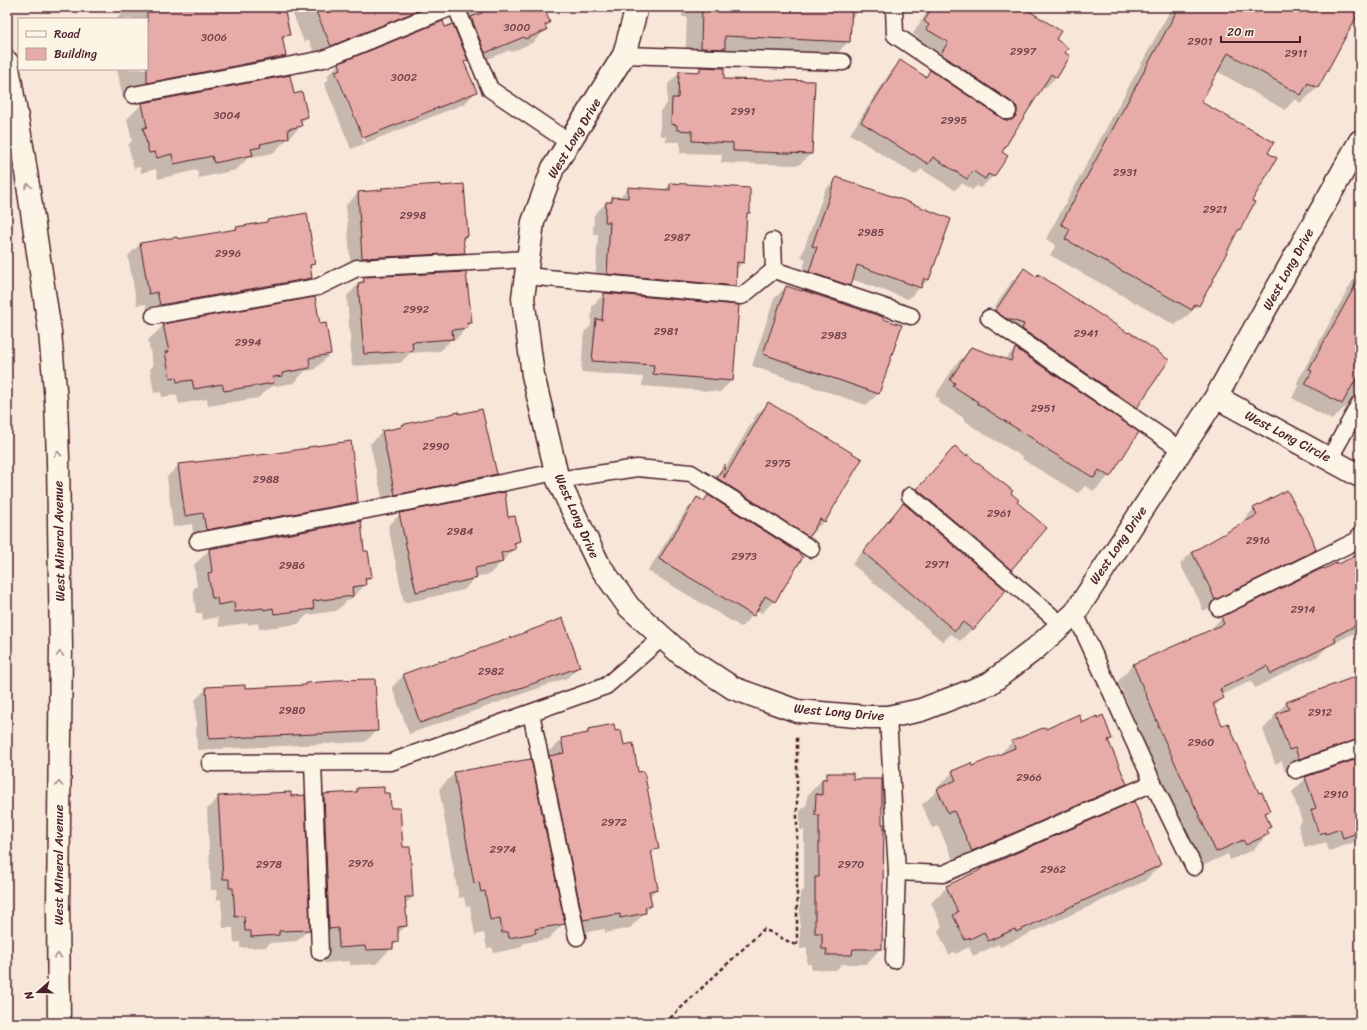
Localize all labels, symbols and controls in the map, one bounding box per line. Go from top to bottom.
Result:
legend [18,18,148,70]
house number: 3000 [504,18,530,37]
scale bar [1221,18,1300,44]
text: 20 m [1227,21,1254,43]
text: Road [54,23,81,45]
house number: 3006 [201,28,227,47]
house number: 2901 [1188,32,1213,51]
house number: 2997 [1010,42,1037,61]
text: Building [54,43,97,65]
house number: 2911 [1285,44,1308,63]
house number: 3002 [391,68,418,87]
street label: West Long Drive [541,93,607,183]
house number: 2991 [731,102,756,121]
house number: 3004 [214,106,241,125]
house number: 2995 [941,111,968,130]
house number: 2931 [1113,163,1137,182]
one-way arrow [24,183,33,189]
house number: 2921 [1203,200,1227,219]
house number: 2998 [400,206,427,225]
house number: 2985 [858,223,884,242]
street label: West Long Drive [1256,223,1320,314]
house number: 2987 [664,228,691,247]
house number: 2996 [215,244,241,263]
house number: 2992 [403,300,430,319]
house number: 2981 [654,322,679,341]
house number: 2941 [1074,324,1099,343]
house number: 2983 [821,326,847,345]
house number: 2994 [235,333,261,352]
house number: 2951 [1031,399,1056,418]
street label: West Long Circle [1241,404,1336,469]
house number: 2990 [423,437,449,456]
one-way arrow [54,451,62,457]
house number: 2975 [765,454,791,473]
house number: 2988 [253,470,280,489]
street label: West Long Drive [548,470,606,562]
street label: West Mineral Avenue [46,480,72,602]
street label: West Long Drive [1083,501,1153,589]
house number: 2961 [987,504,1011,523]
house number: 2984 [447,522,473,541]
house number: 2916 [1246,531,1270,550]
house number: 2973 [731,547,757,566]
house number: 2971 [925,555,949,574]
house number: 2986 [279,556,305,575]
house number: 2914 [1291,600,1315,619]
one-way arrow [56,651,64,657]
house number: 2982 [478,662,505,681]
street label: West Long Drive [793,697,886,727]
house number: 2980 [279,701,305,720]
house number: 2912 [1308,703,1333,722]
house number: 2960 [1188,733,1214,752]
house number: 2966 [1016,768,1042,787]
one-way arrow [55,781,63,787]
house number: 2910 [1324,785,1348,804]
street label: West Mineral Avenue [47,804,70,925]
house number: 2972 [601,813,628,832]
house number: 2974 [490,840,516,859]
house number: 2976 [348,854,374,873]
house number: 2978 [256,855,282,874]
house number: 2970 [838,855,864,874]
house number: 2962 [1040,860,1066,879]
one-way arrow [54,953,62,959]
north arrow [18,972,58,1012]
text: N [19,988,40,1003]

